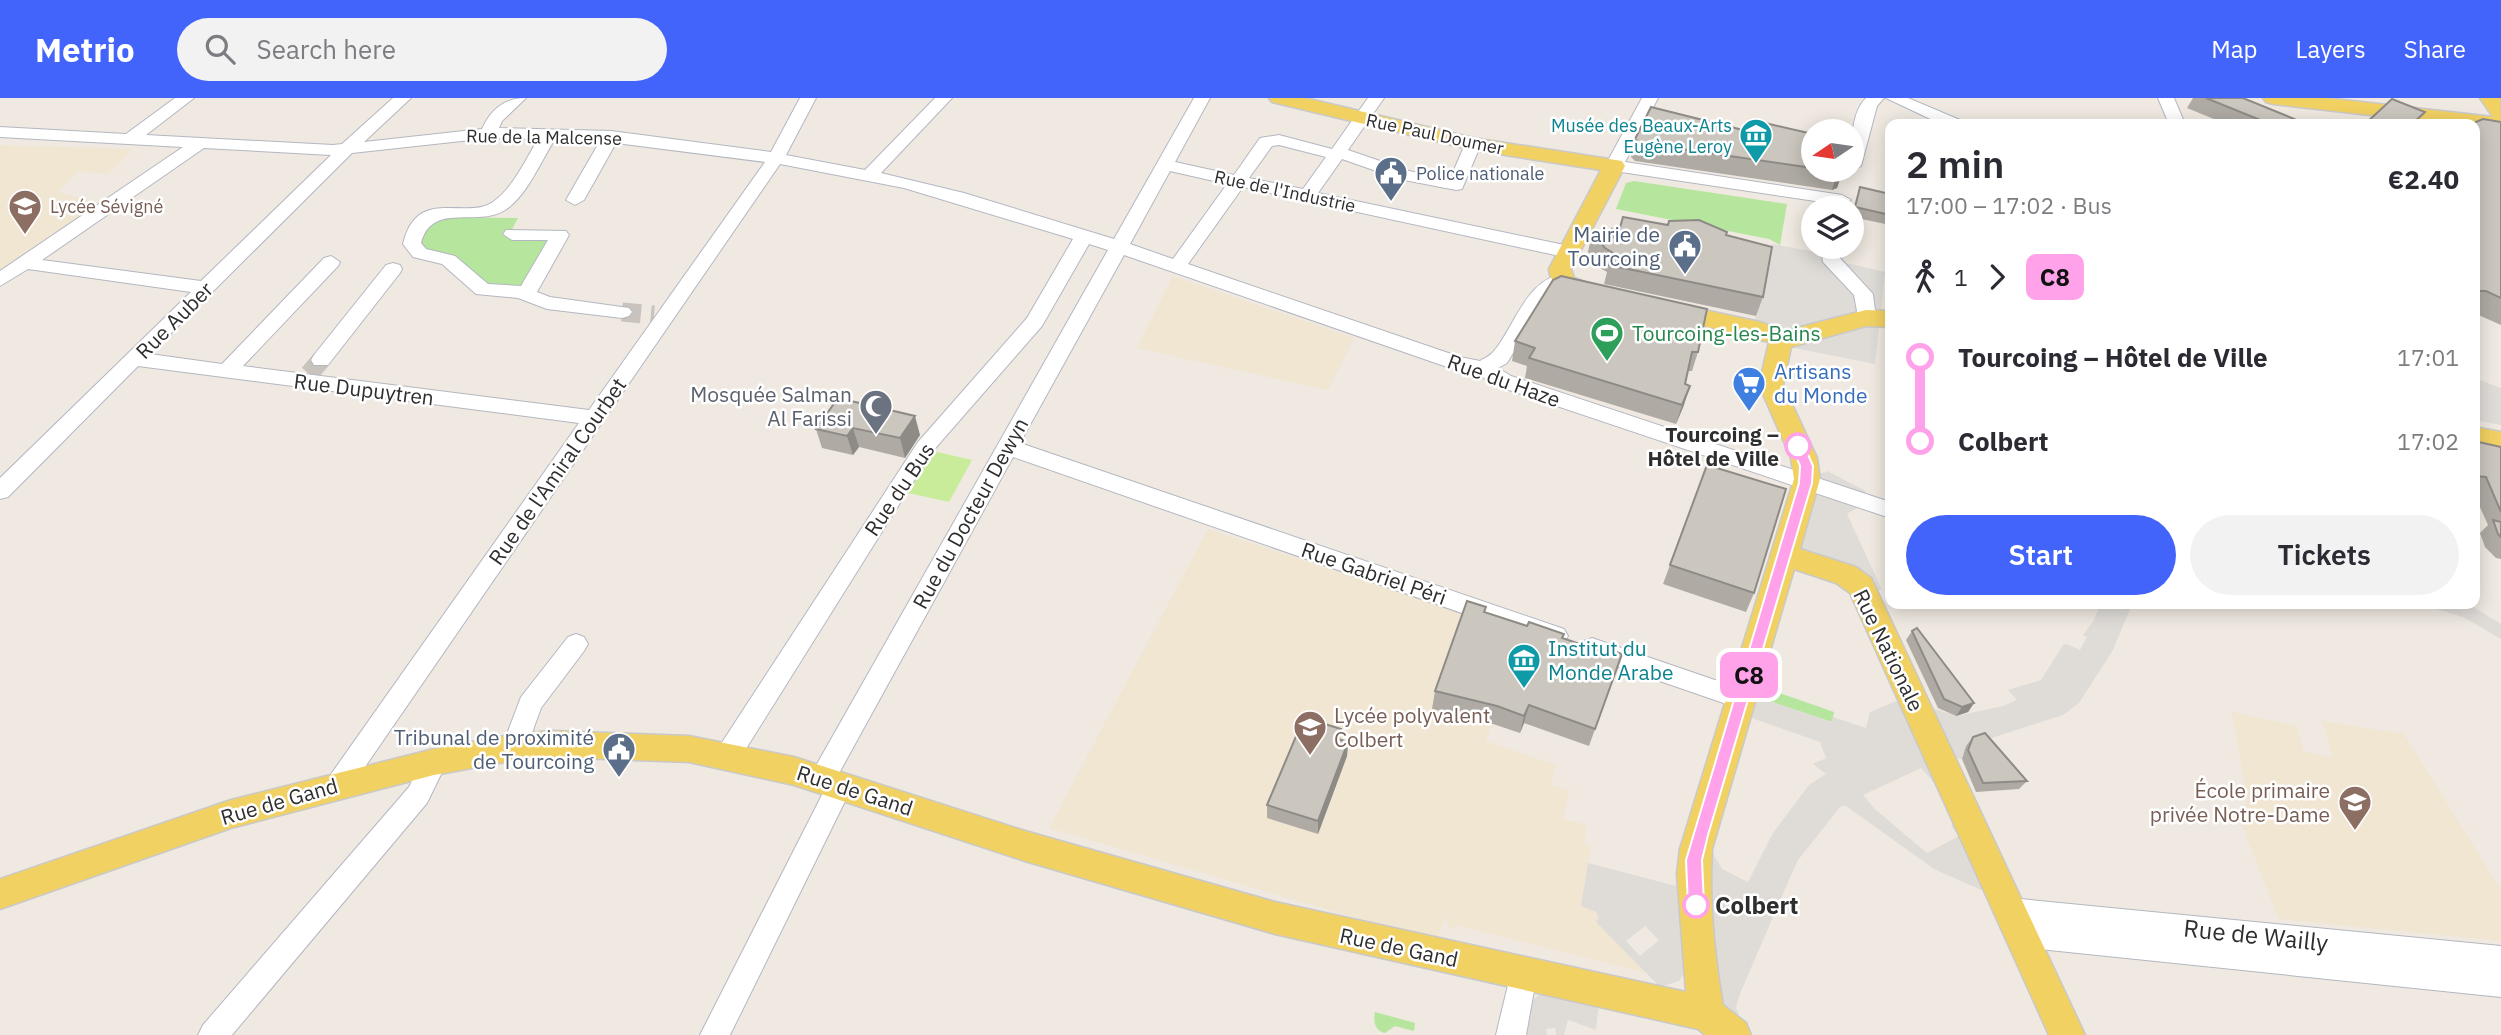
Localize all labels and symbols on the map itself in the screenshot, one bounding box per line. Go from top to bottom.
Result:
street label: Rue Paul Doumer [1364,108,1506,160]
place label: Musée des Beaux-Arts Eugène Leroy [1551,114,1732,158]
museum icon: Musée des Beaux-Arts Eugène Leroy [1737,116,1775,165]
north arrow [1801,119,1864,182]
street label: Rue de la Malcense [466,124,622,150]
public building icon: Police nationale [1372,154,1410,203]
place label: Police nationale [1416,162,1545,185]
street label: Rue de l'Industrie [1212,165,1358,217]
school or university icon: Lycée Sévigné [6,187,44,236]
place label: Lycée Sévigné [50,195,163,218]
place label: Mairie de Tourcoing [1568,220,1660,272]
public building icon: Mairie de Tourcoing [1666,227,1704,276]
street label: Rue Auber [129,275,219,365]
sports icon: Tourcoing-les-Bains [1588,314,1626,363]
place label: Tourcoing-les-Bains [1632,319,1821,347]
street label: Rue du Haze [1444,347,1564,413]
place label: Artisans du Monde [1774,357,1868,409]
supermarket icon: Artisans du Monde [1730,364,1768,413]
street label: Rue Dupuytren [292,367,436,411]
street label: Rue de l'Amiral Courbet [482,372,632,570]
place label: Mosquée Salman Al Farissi [690,380,852,432]
mosque icon: Mosquée Salman Al Farissi [857,387,895,436]
street label: Rue du Docteur Dewyn [906,412,1034,614]
place label: Tourcoing – Hôtel de Ville [1647,420,1779,472]
marker: Tourcoing – Hôtel de Ville [1785,433,1811,459]
street label: Rue du Bus [858,437,940,541]
street label: Rue Gabriel Péri [1298,535,1450,611]
street label: Rue Nationale [1847,584,1931,716]
place label: Institut du Monde Arabe [1548,634,1673,686]
museum icon: Institut du Monde Arabe [1505,641,1543,690]
line badge: C8 [1718,652,1780,698]
place label: Lycée polyvalent Colbert [1334,701,1490,753]
school or university icon: Lycée polyvalent Colbert [1291,708,1329,757]
place label: Tribunal de proximité de Tourcoing [394,723,594,775]
public building icon: Tribunal de proximité de Tourcoing [600,730,638,779]
street label: Rue de Gand [793,758,917,822]
street label: Rue de Gand [217,771,341,831]
place label: École primaire privée Notre-Dame [2150,776,2330,828]
school or university icon: École primaire privée Notre-Dame [2336,783,2374,832]
place label: Colbert [1715,889,1799,921]
marker: Colbert [1683,892,1709,918]
street label: Rue de Wailly [2182,911,2330,959]
street label: Rue de Gand [1337,921,1461,973]

